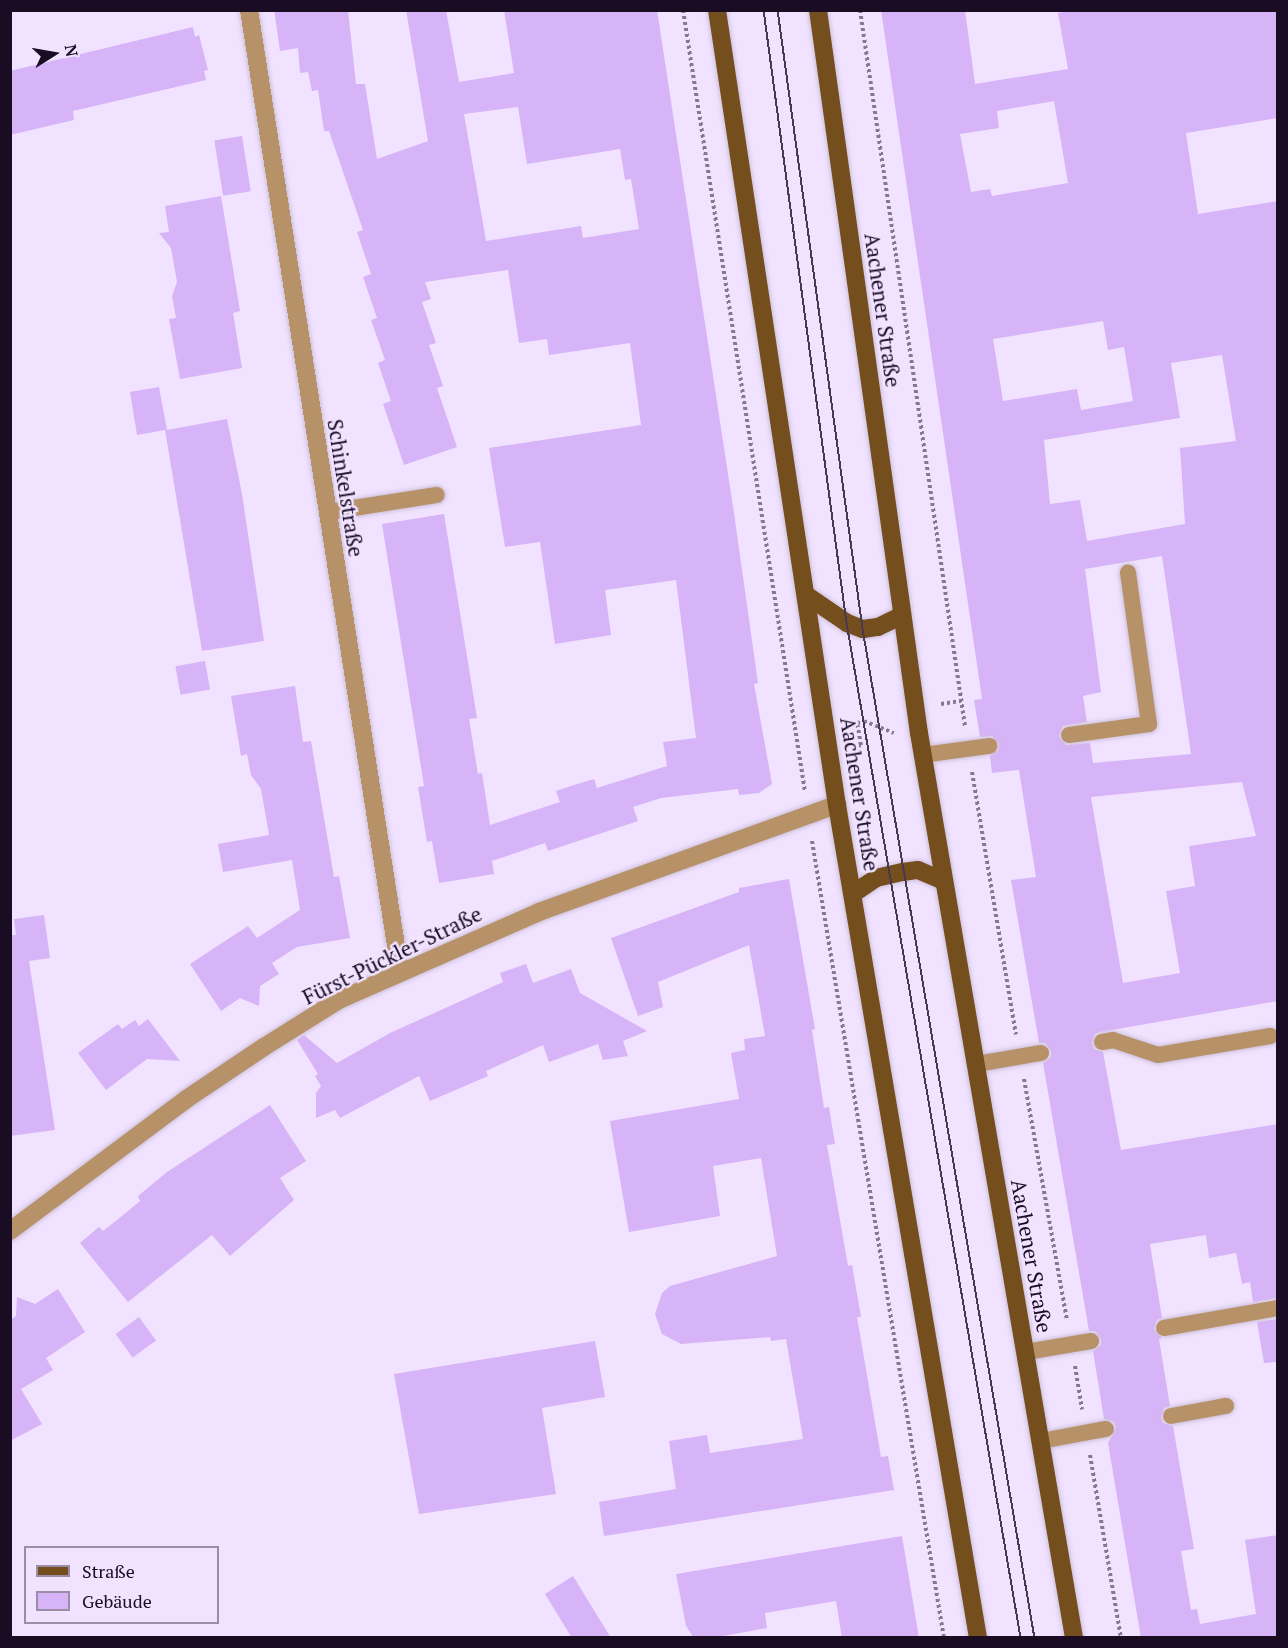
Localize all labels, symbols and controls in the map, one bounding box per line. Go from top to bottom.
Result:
north arrow [24,24,84,84]
text: N [60,43,84,59]
street label: Aachener Straße [860,231,906,389]
street label: Schinkelstraße [323,417,369,559]
street label: Aachener Straße [835,715,885,873]
street label: Fürst-Pückler-Straße [298,901,486,1009]
street label: Aachener Straße [1006,1177,1058,1335]
legend [24,1546,219,1624]
text: Straße [82,1559,135,1583]
text: Gebäude [82,1589,152,1613]

